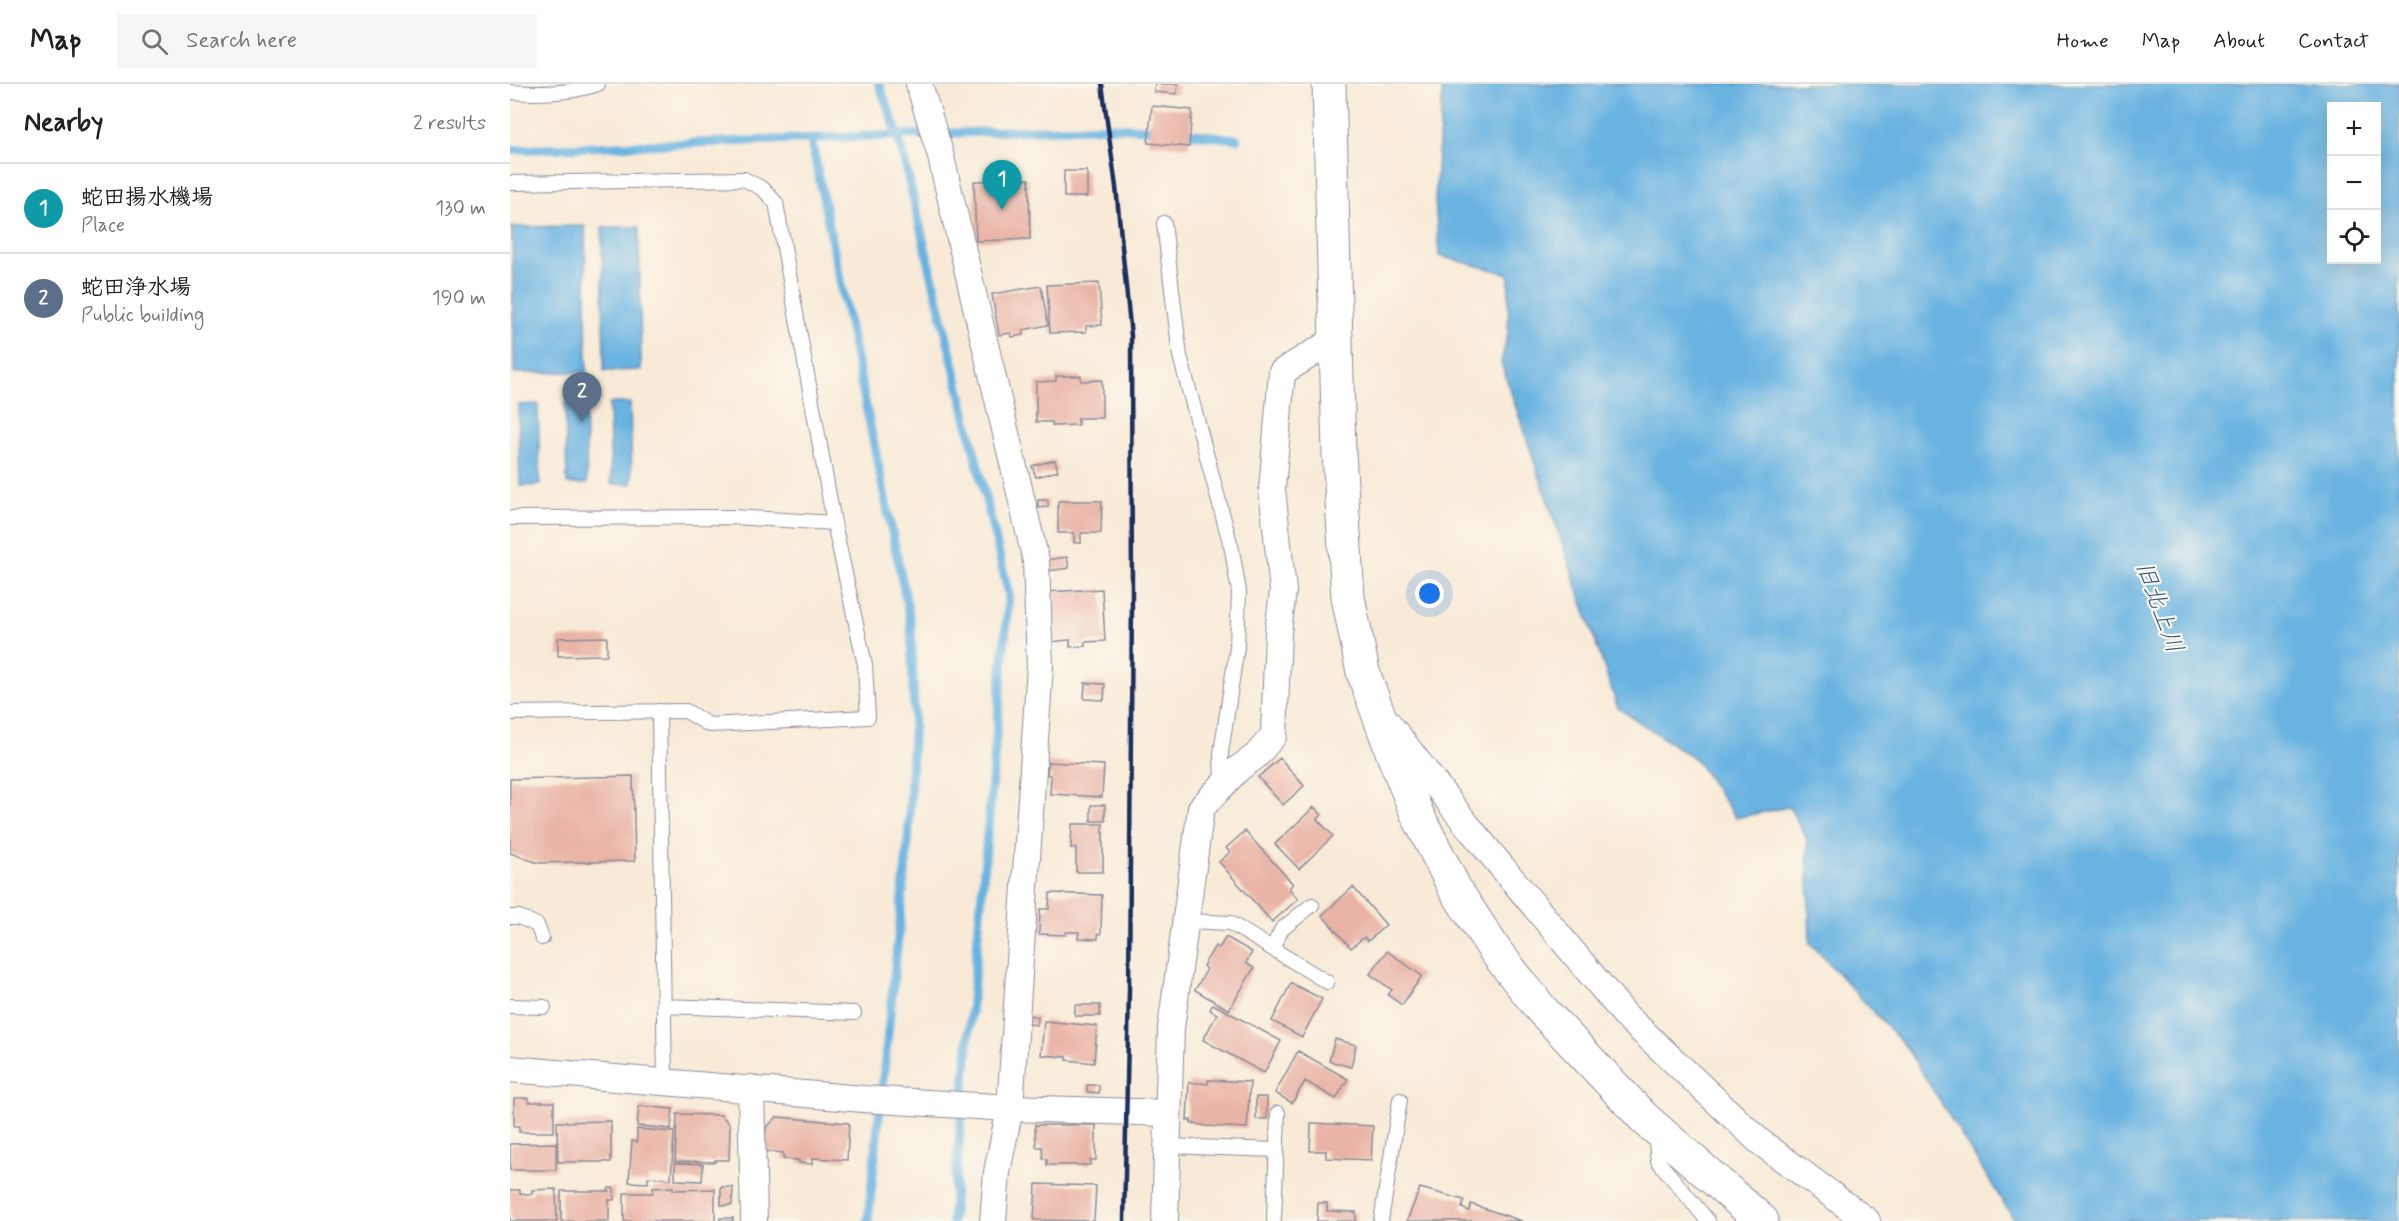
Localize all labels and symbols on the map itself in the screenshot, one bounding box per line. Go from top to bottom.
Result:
pin: 1 [982,160,1022,210]
pin: 2 [562,372,602,422]
water label: 旧北上川 [2128,557,2190,658]
your location [1415,579,1444,608]

